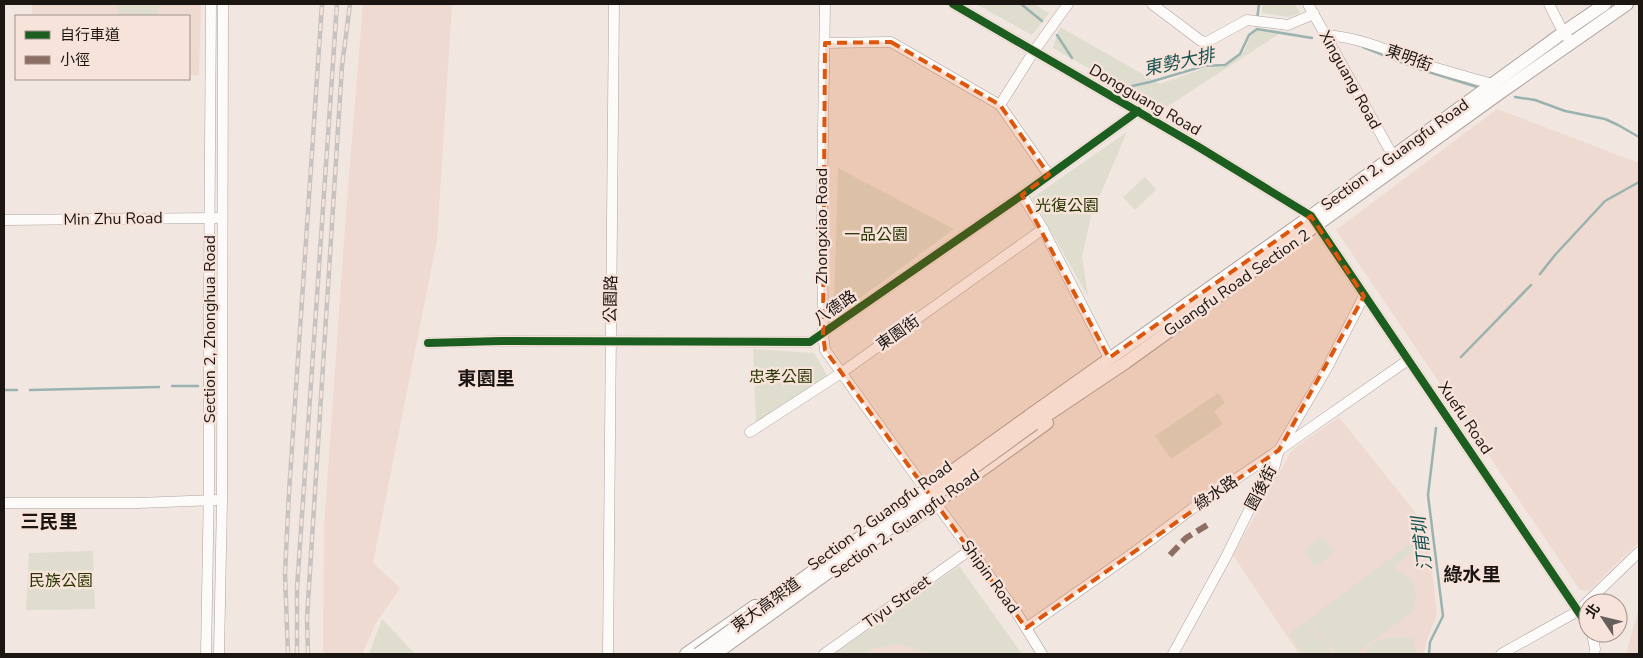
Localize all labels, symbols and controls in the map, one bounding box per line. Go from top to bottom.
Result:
legend [15,15,190,80]
text: 自行車道 [60,25,120,45]
street label: Xinguang Road [1314,27,1386,133]
street label: 東明街 [1383,39,1435,77]
water label: 東勢大排 [1141,42,1219,81]
text: 小徑 [60,50,90,70]
street label: Dongguang Road [1085,59,1205,141]
street label: Section 2, Guangfu Road [1317,94,1473,216]
street label: Zhongxiao Road [811,168,833,284]
park label: 光復公園 [1035,195,1099,217]
street label: Min Zhu Road [63,207,163,231]
park label: 一品公園 [844,224,908,246]
street label: Guangfu Road Section 2 [1159,224,1315,342]
street label: Section 2, Zhonghua Road [199,235,221,423]
street label: 公園路 [600,275,622,323]
street label: 八德路 [809,285,861,331]
street label: 東園街 [872,310,924,356]
district label: 東園里 [457,366,515,392]
park label: 忠孝公園 [749,366,813,388]
street label: Xuefu Road [1433,377,1497,459]
street label: Section 2 Guangfu Road [803,456,957,576]
street label: 園後街 [1240,462,1282,514]
street label: Section 2, Guangfu Road [826,464,984,584]
street label: 綠水路 [1190,470,1242,516]
district label: 三民里 [20,509,78,535]
water label: 汀甫圳 [1406,513,1437,572]
street label: Shipin Road [956,536,1024,618]
district label: 綠水里 [1443,562,1501,588]
park label: 民族公園 [29,570,93,592]
street label: Tiyu Street [859,570,935,634]
street label: 東大高架道 [727,573,805,637]
north arrow [1578,593,1628,643]
text: 北 [1581,600,1605,622]

